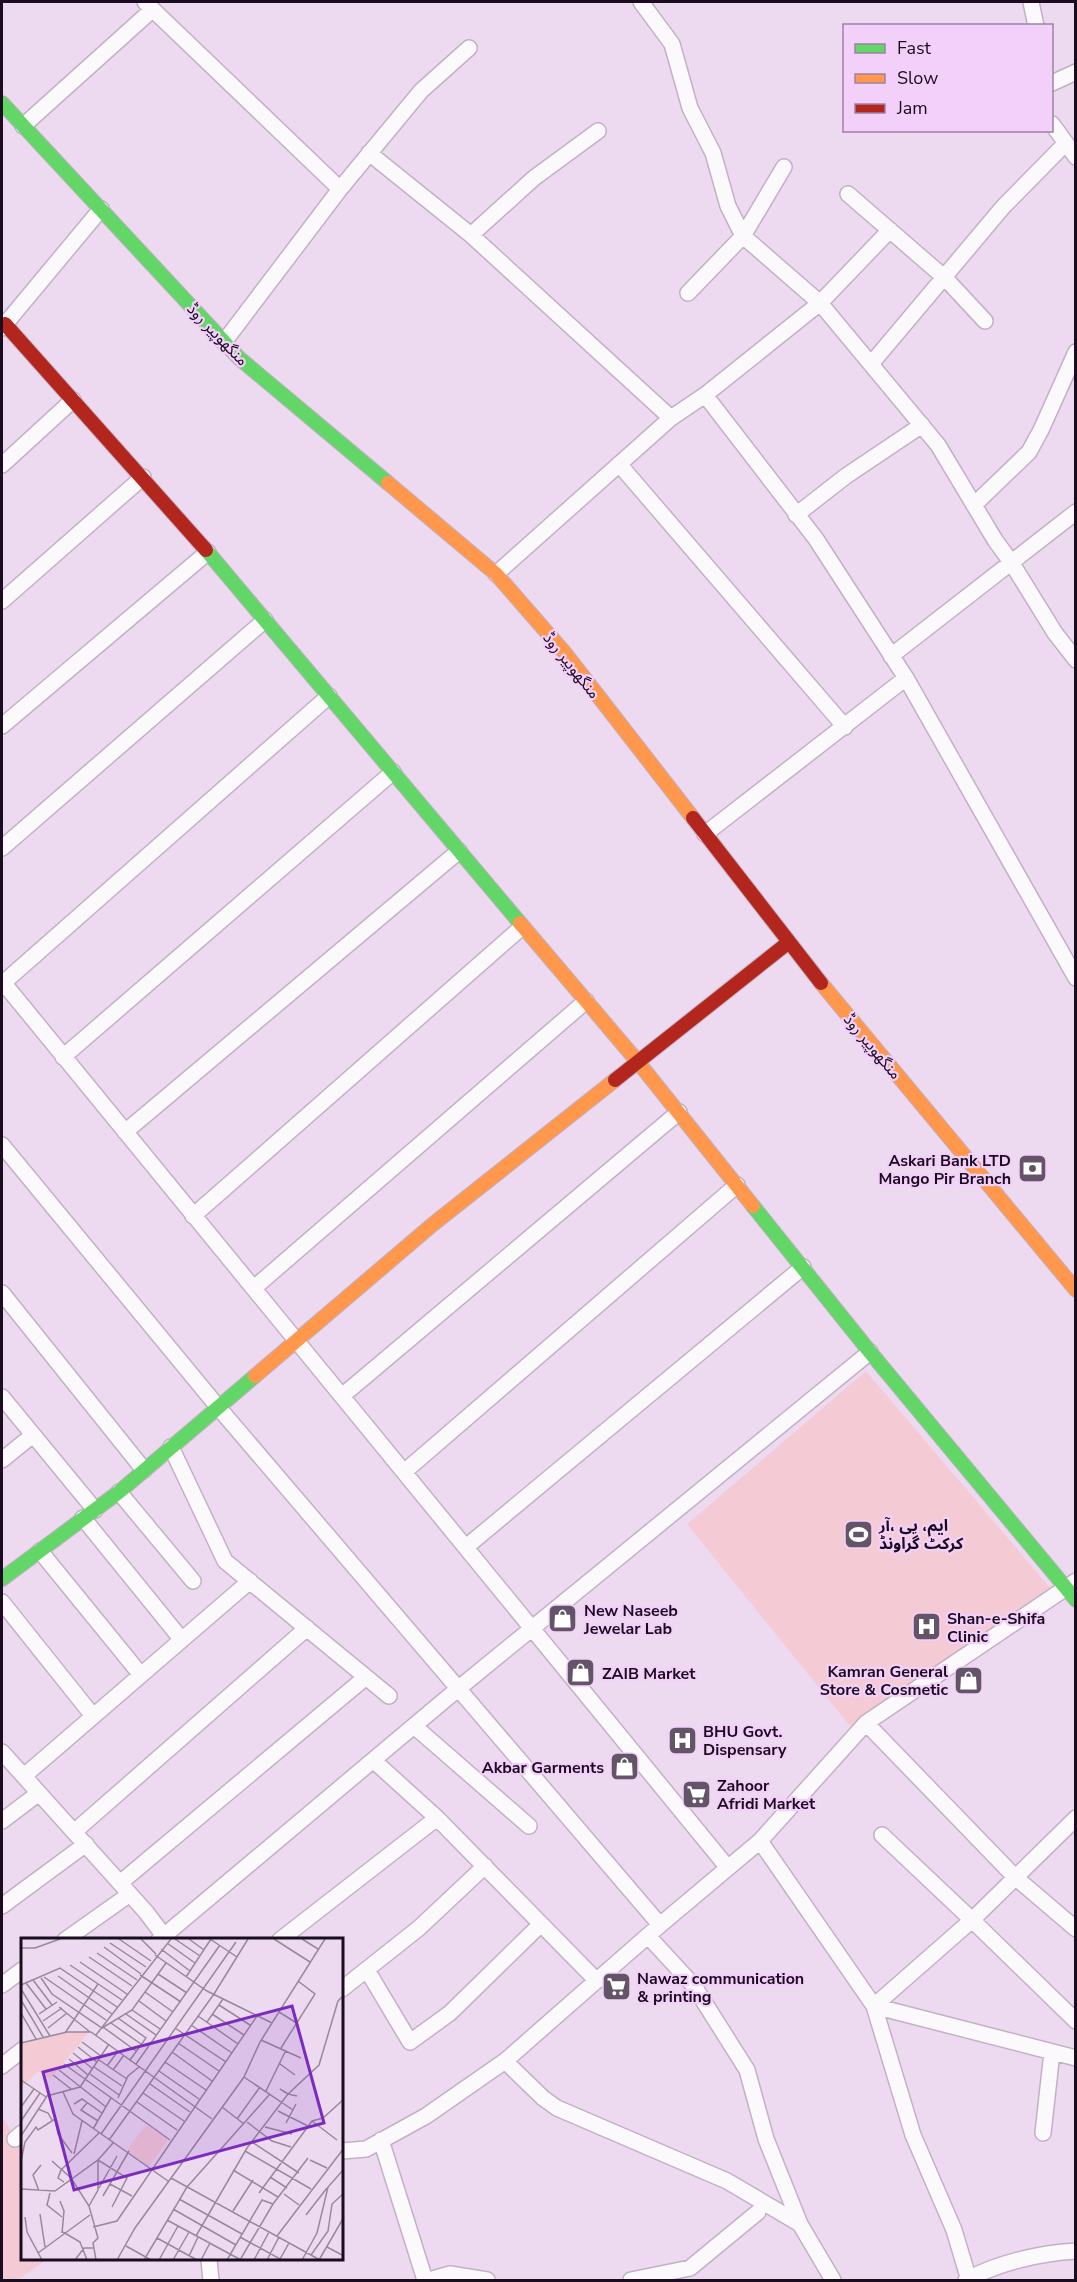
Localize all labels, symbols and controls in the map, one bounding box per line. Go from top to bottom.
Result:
legend [843,24,1053,132]
text: Fast [897,36,932,60]
text: Slow [897,66,938,90]
text: Jam [896,96,928,120]
street label: منگھوپیر روڈ [182,298,253,371]
street label: منگھوپیر روڈ [538,628,605,703]
street label: منگھوپیر روڈ [838,1009,906,1084]
place label: Askari Bank LTD Mango Pir Branch [878,1150,1011,1190]
bank icon: Askari Bank LTD Mango Pir Branch [1016,1153,1048,1185]
place label: ایم، پی ،آر کرکٹ گراونڈ [878,1515,964,1555]
sports icon: ایم، پی ،آر کرکٹ گراونڈ [842,1518,874,1550]
place label: New Naseeb Jewelar Lab [583,1600,678,1640]
shop icon: New Naseeb Jewelar Lab [547,1603,579,1635]
place label: Shan-e-Shifa Clinic [947,1608,1045,1648]
hospital icon: Shan-e-Shifa Clinic [910,1611,942,1643]
shop icon: ZAIB Market [565,1657,597,1689]
place label: Kamran General Store & Cosmetic [820,1661,948,1701]
place label: ZAIB Market [602,1663,696,1685]
shop icon: Kamran General Store & Cosmetic [953,1664,985,1696]
place label: BHU Govt. Dispensary [703,1721,787,1761]
hospital icon: BHU Govt. Dispensary [666,1724,698,1756]
shop icon: Akbar Garments [609,1751,641,1783]
place label: Akbar Garments [482,1757,604,1779]
place label: Zahoor Afridi Market [717,1775,816,1815]
supermarket icon: Zahoor Afridi Market [680,1778,712,1810]
inset map [21,1938,344,2261]
place label: Nawaz communication & printing [637,1968,804,2008]
supermarket icon: Nawaz communication & printing [600,1971,632,2003]

